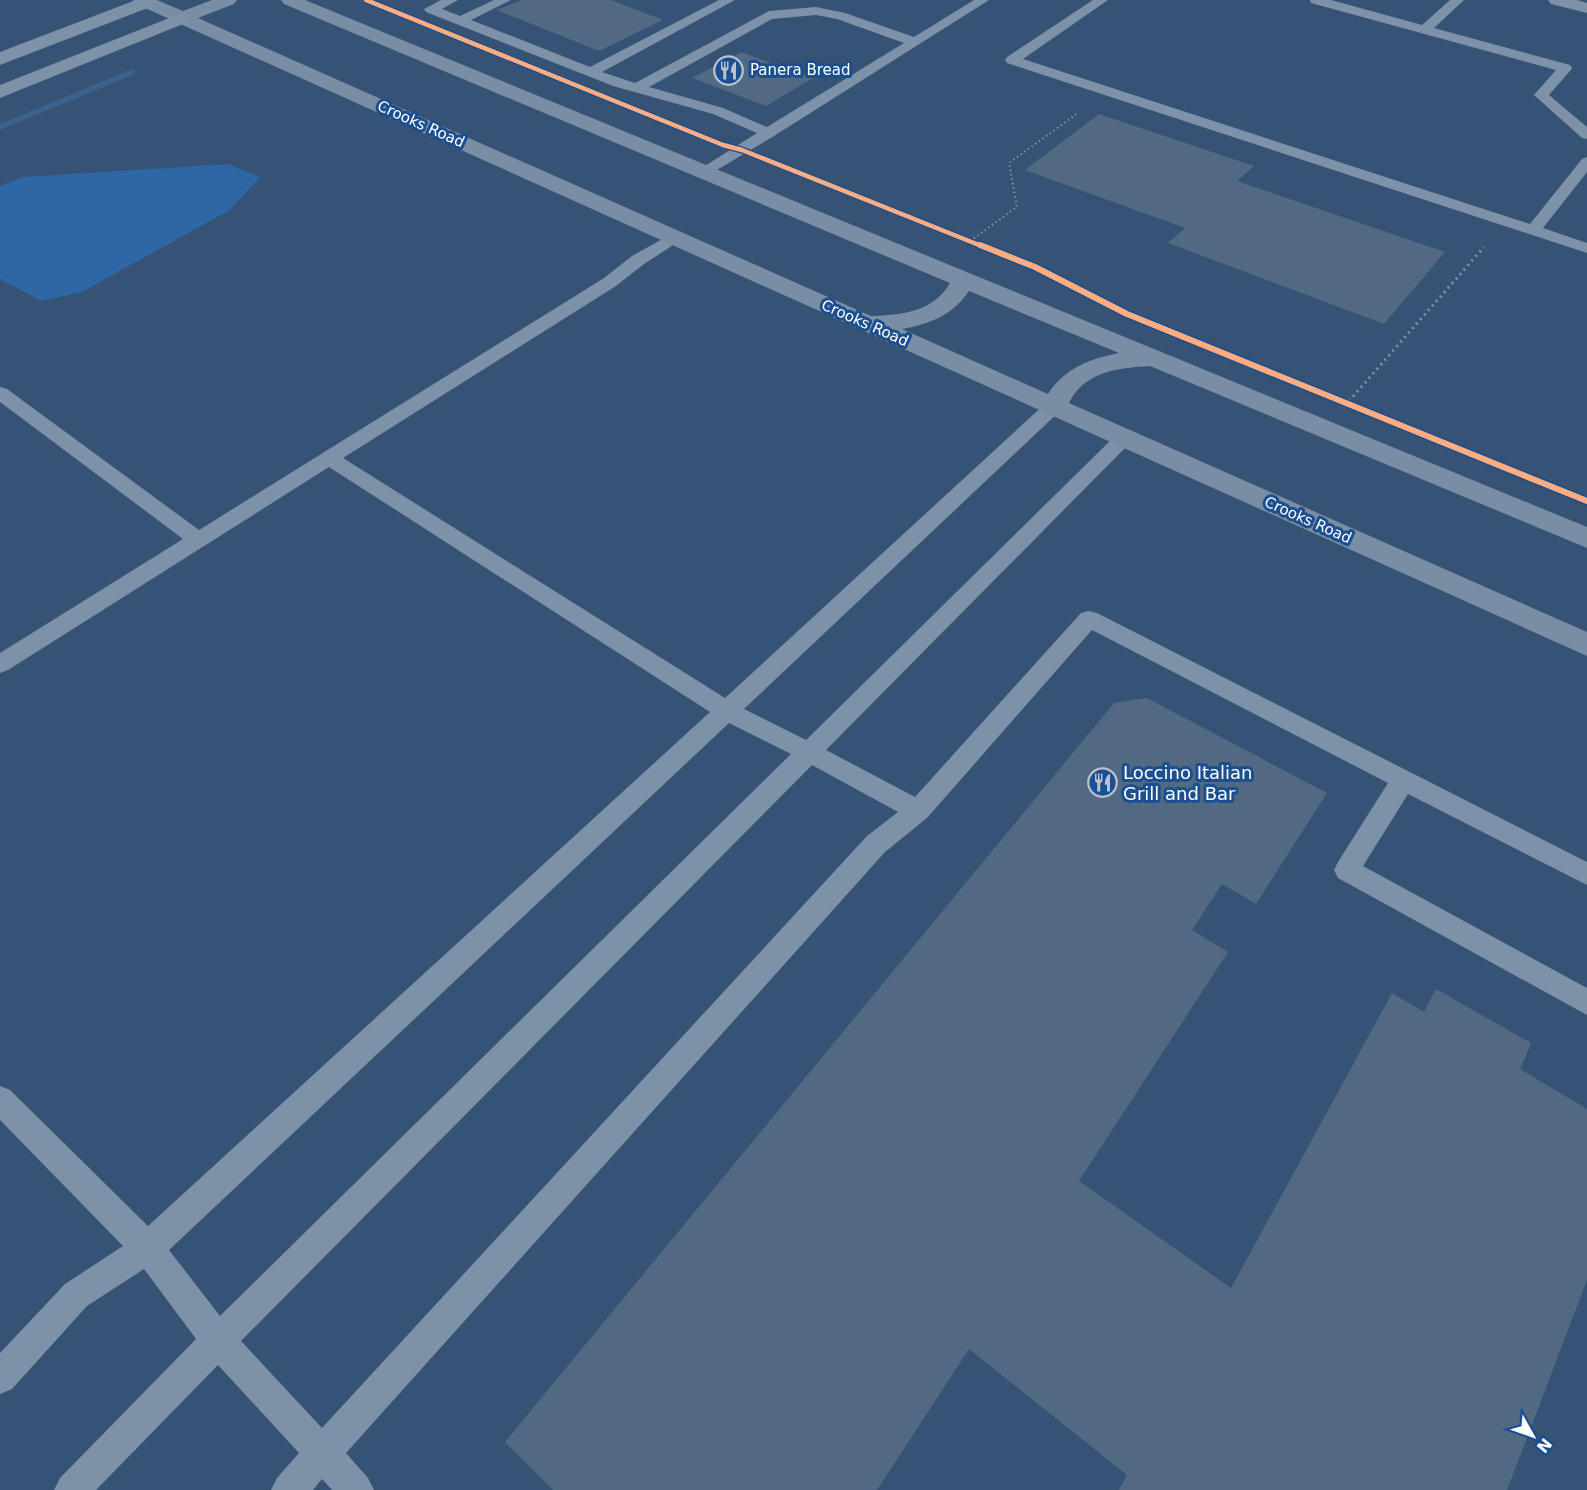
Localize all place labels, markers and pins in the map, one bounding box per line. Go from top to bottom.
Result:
restaurant icon: Panera Bread [713,54,745,86]
place label: Panera Bread [750,61,851,79]
place label: Loccino Italian Grill and Bar [1123,762,1253,804]
restaurant icon: Loccino Italian Grill and Bar [1086,767,1118,799]

